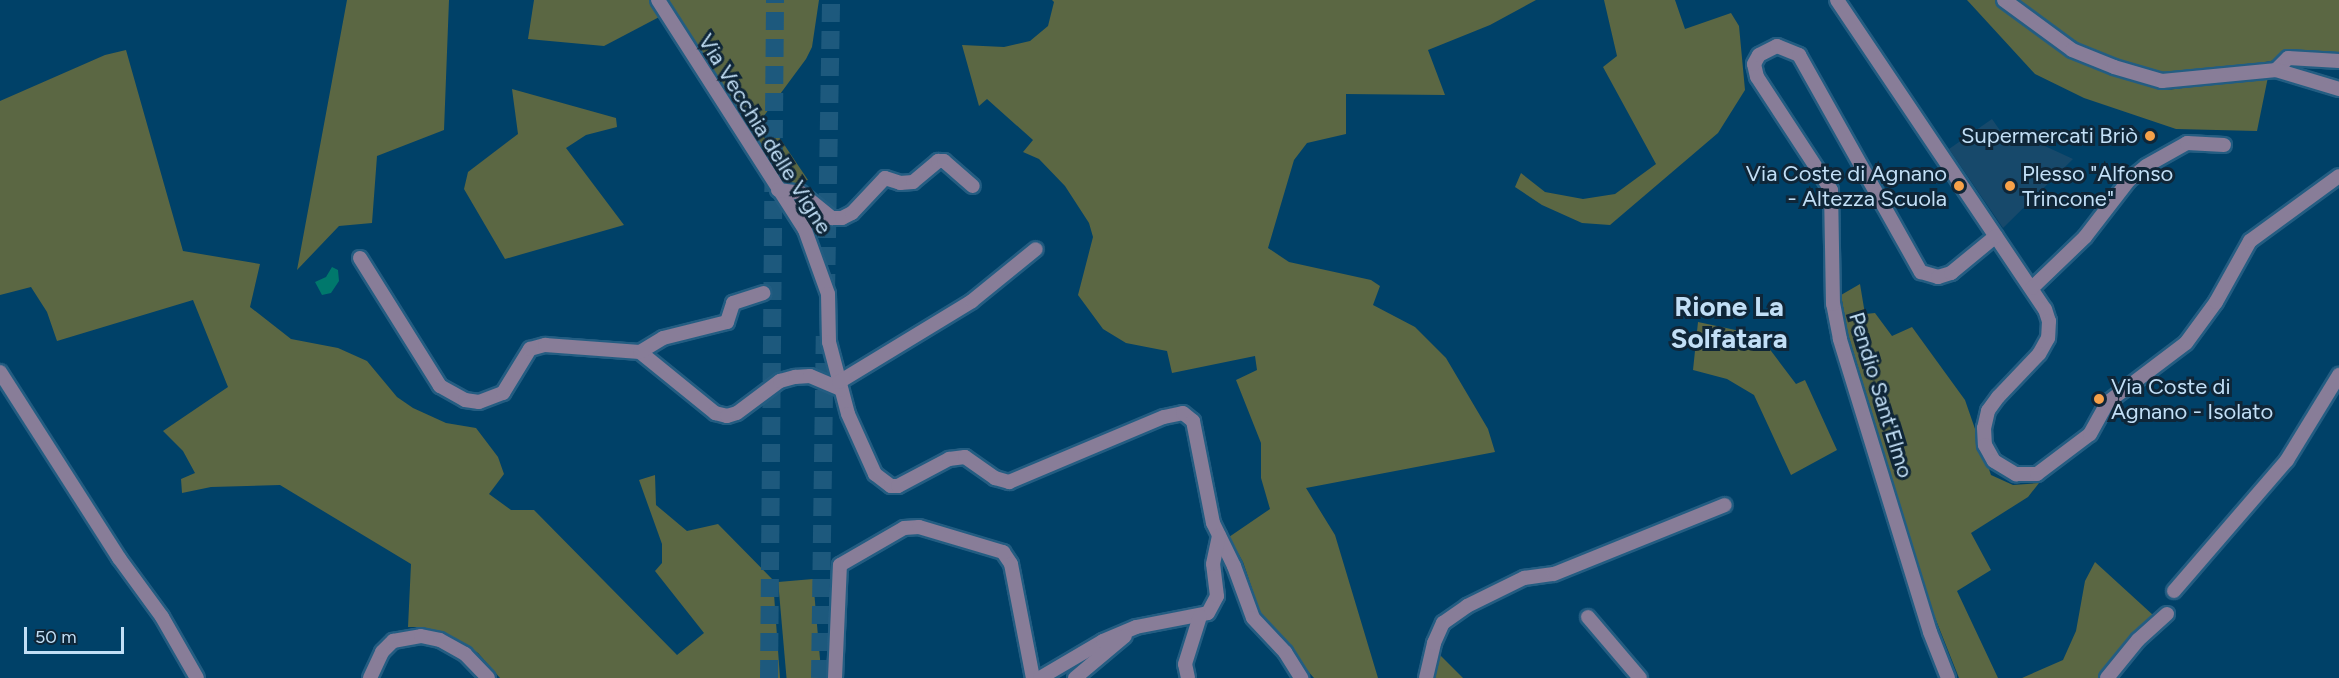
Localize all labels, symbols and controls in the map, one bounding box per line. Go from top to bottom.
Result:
street label: Via Vecchia delle Vigne [693,29,837,239]
place label: Supermercati Briò [1961,123,2138,149]
marker: Supermercati Briò [2143,129,2157,143]
place label: Via Coste di Agnano - Altezza Scuola [1746,160,1947,212]
place label: Plesso "Alfonso Trincone" [2022,160,2173,212]
marker: Via Coste di Agnano - Altezza Scuola [1952,179,1966,193]
marker: Plesso "Alfonso Trincone" [2003,179,2017,193]
district label: Rione La Solfatara [1670,289,1788,355]
street label: Pendio Sant'Elmo [1843,309,1919,481]
place label: Via Coste di Agnano - Isolato [2111,373,2273,424]
marker: Via Coste di Agnano - Isolato [2092,392,2106,406]
scale bar [27,615,128,653]
text: 50 m [35,626,77,648]

